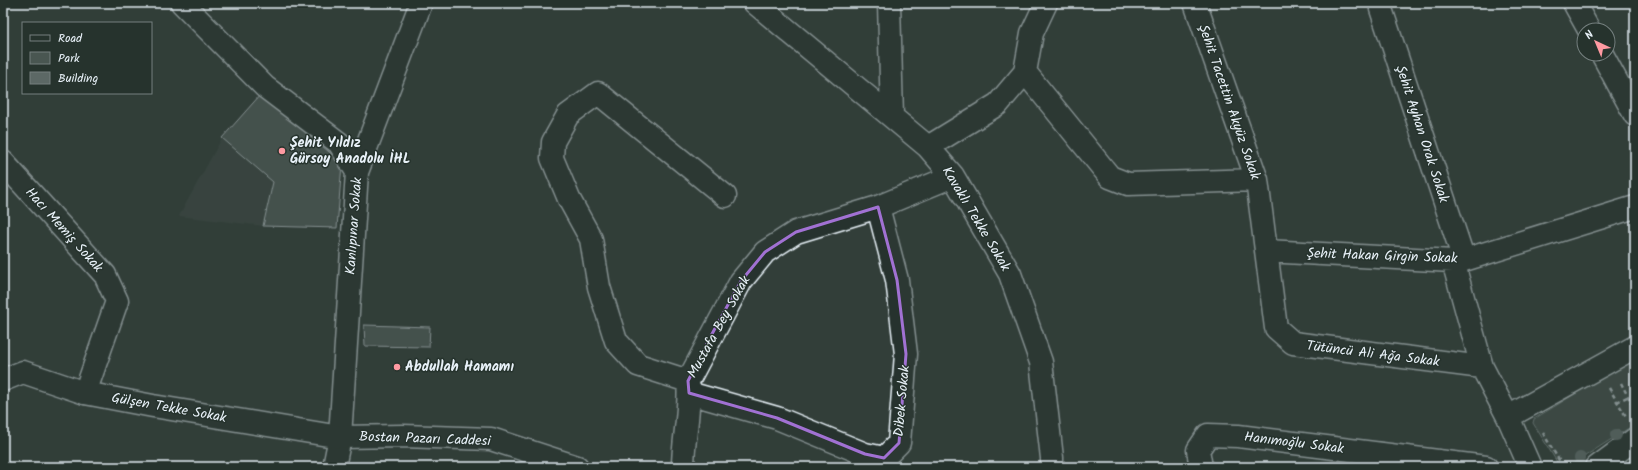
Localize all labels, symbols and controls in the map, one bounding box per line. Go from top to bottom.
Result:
street label: Şehit Tacettin Akyüz Sokak [1192,21,1266,183]
legend [22,22,152,94]
north arrow [1576,22,1616,62]
text: N [1581,27,1599,44]
text: Road [58,29,83,48]
text: Park [58,49,80,68]
street label: Şehit Ayhan Orak Sokak [1389,62,1455,206]
text: Building [58,69,98,88]
place label: Şehit Yıldız Gürsoy Anadolu İHL [290,132,410,170]
marker: Şehit Yıldız Gürsoy Anadolu İHL [277,146,287,156]
street label: Kavaklı Tekke Sokak [936,162,1016,276]
street label: Kanlıpınar Sokak [340,176,368,275]
street label: Hacı Memiş Sokak [20,182,109,278]
street label: Şehit Hakan Girgin Sokak [1306,242,1458,270]
street label: Mustafa Bey Sokak [682,271,756,382]
street label: Tütüncü Ali Ağa Sokak [1305,335,1441,373]
place label: Abdullah Hamamı [405,356,514,378]
marker: Abdullah Hamamı [392,362,402,372]
street label: Dibek Sokak [888,364,916,438]
street label: Gülşen Tekke Sokak [110,387,229,429]
street label: Bostan Pazarı Caddesi [359,426,492,452]
street label: Hanımoğlu Sokak [1243,426,1346,460]

